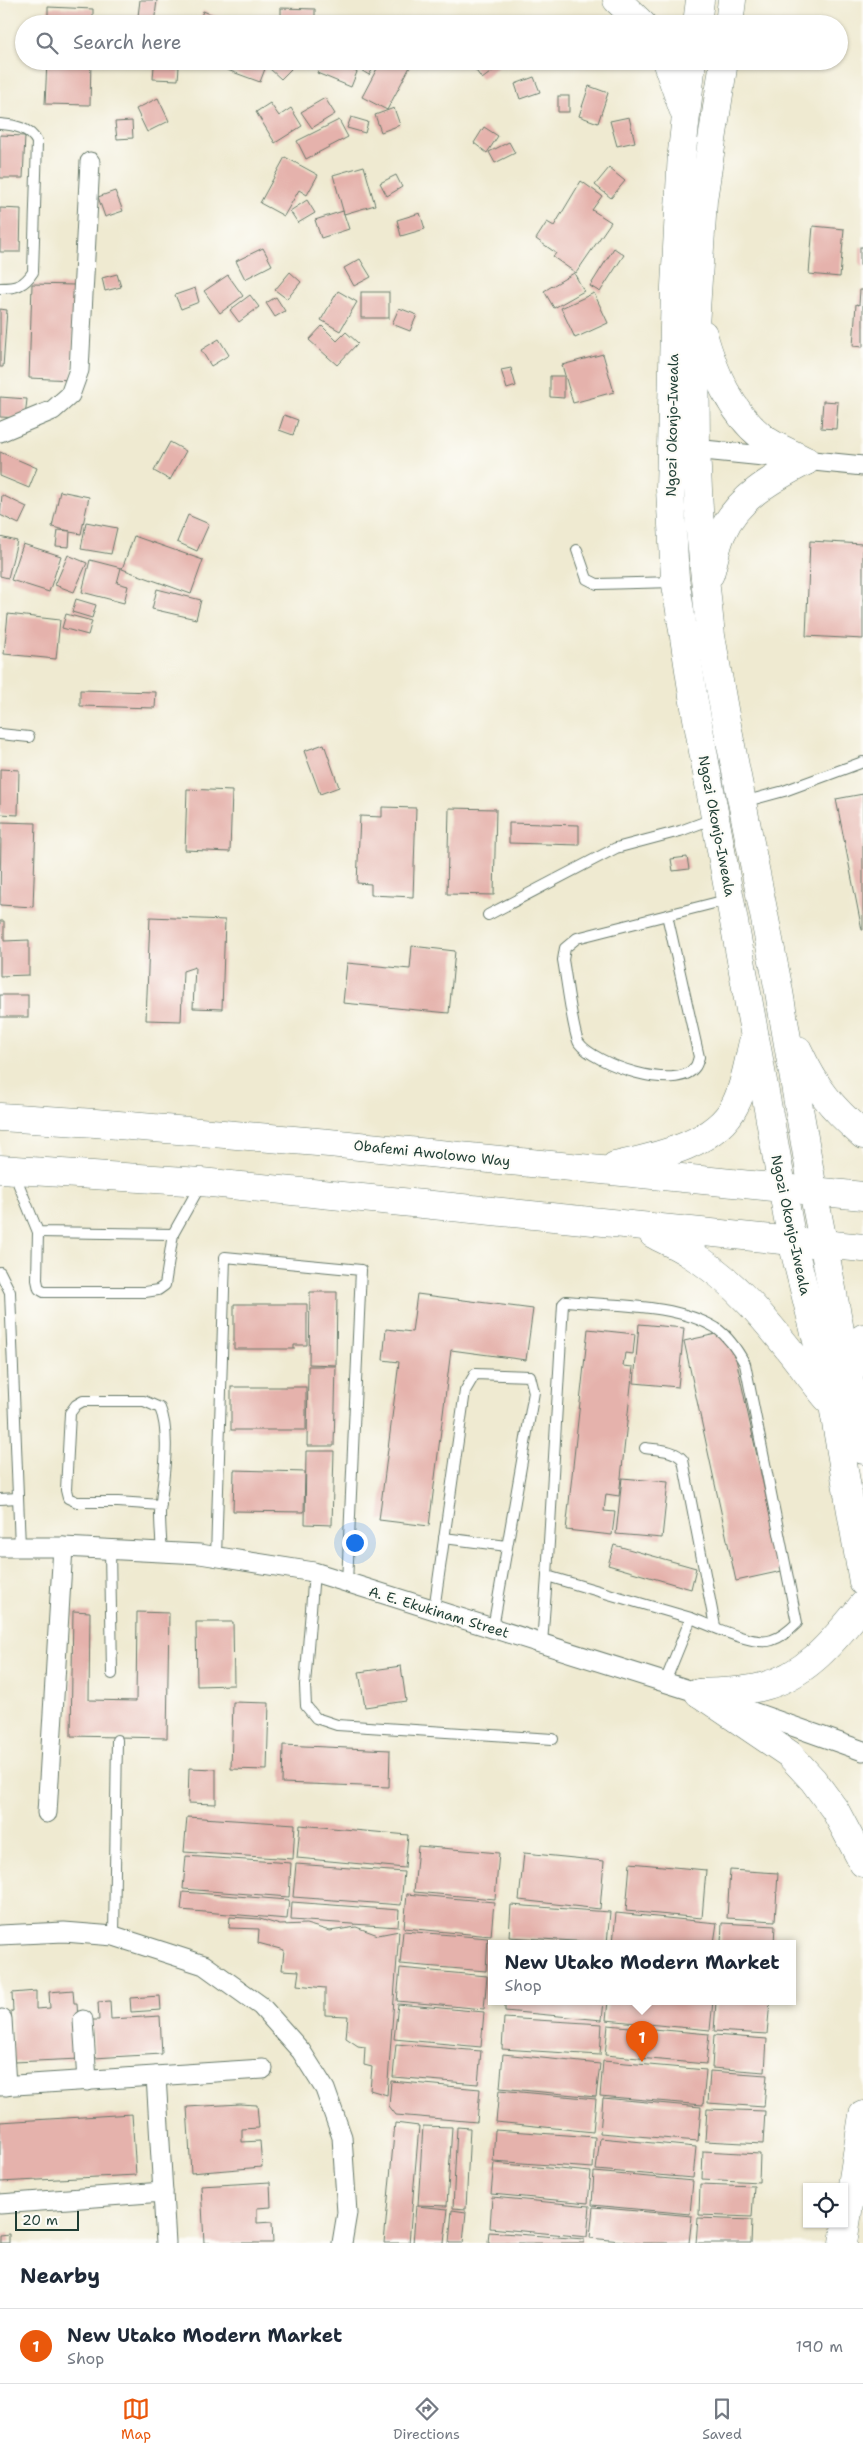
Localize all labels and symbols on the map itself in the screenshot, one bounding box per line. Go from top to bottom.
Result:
street label: Ngozi Okonjo-Iweala [662,353,682,497]
street label: Ngozi Okonjo-Iweala [694,754,740,898]
street label: Obafemi Awolowo Way [353,1136,511,1170]
street label: Ngozi Okonjo-Iweala [767,1153,815,1297]
your location [342,1530,368,1556]
street label: A. E. Ekukinam Street [367,1582,511,1642]
pin: 1 [626,2021,658,2062]
scale bar [15,2208,79,2231]

